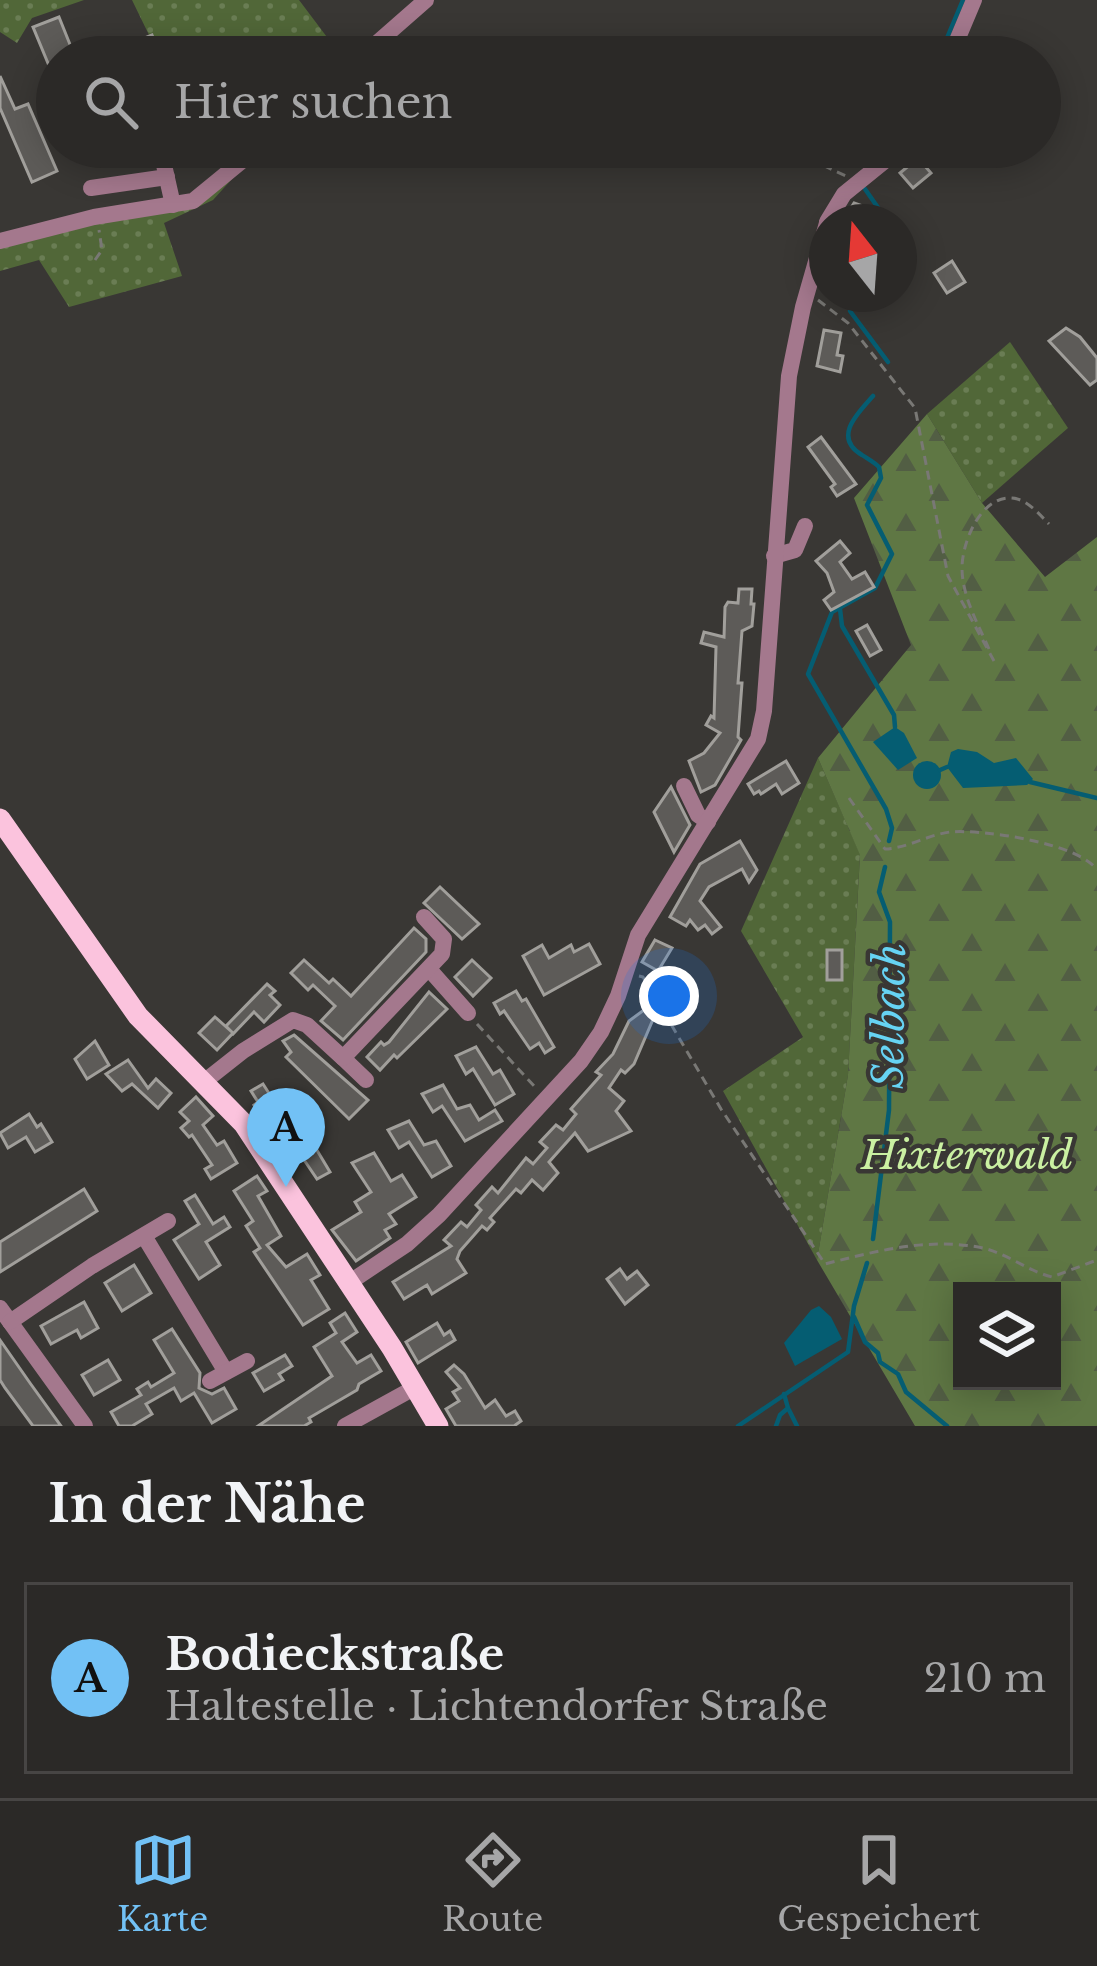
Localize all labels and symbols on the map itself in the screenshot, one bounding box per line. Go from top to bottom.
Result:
north arrow [809,204,917,312]
water label: Selbach [862,943,916,1089]
your location [639,966,699,1026]
pin: A [247,1088,325,1187]
park label: Hixterwald [859,1131,1073,1180]

